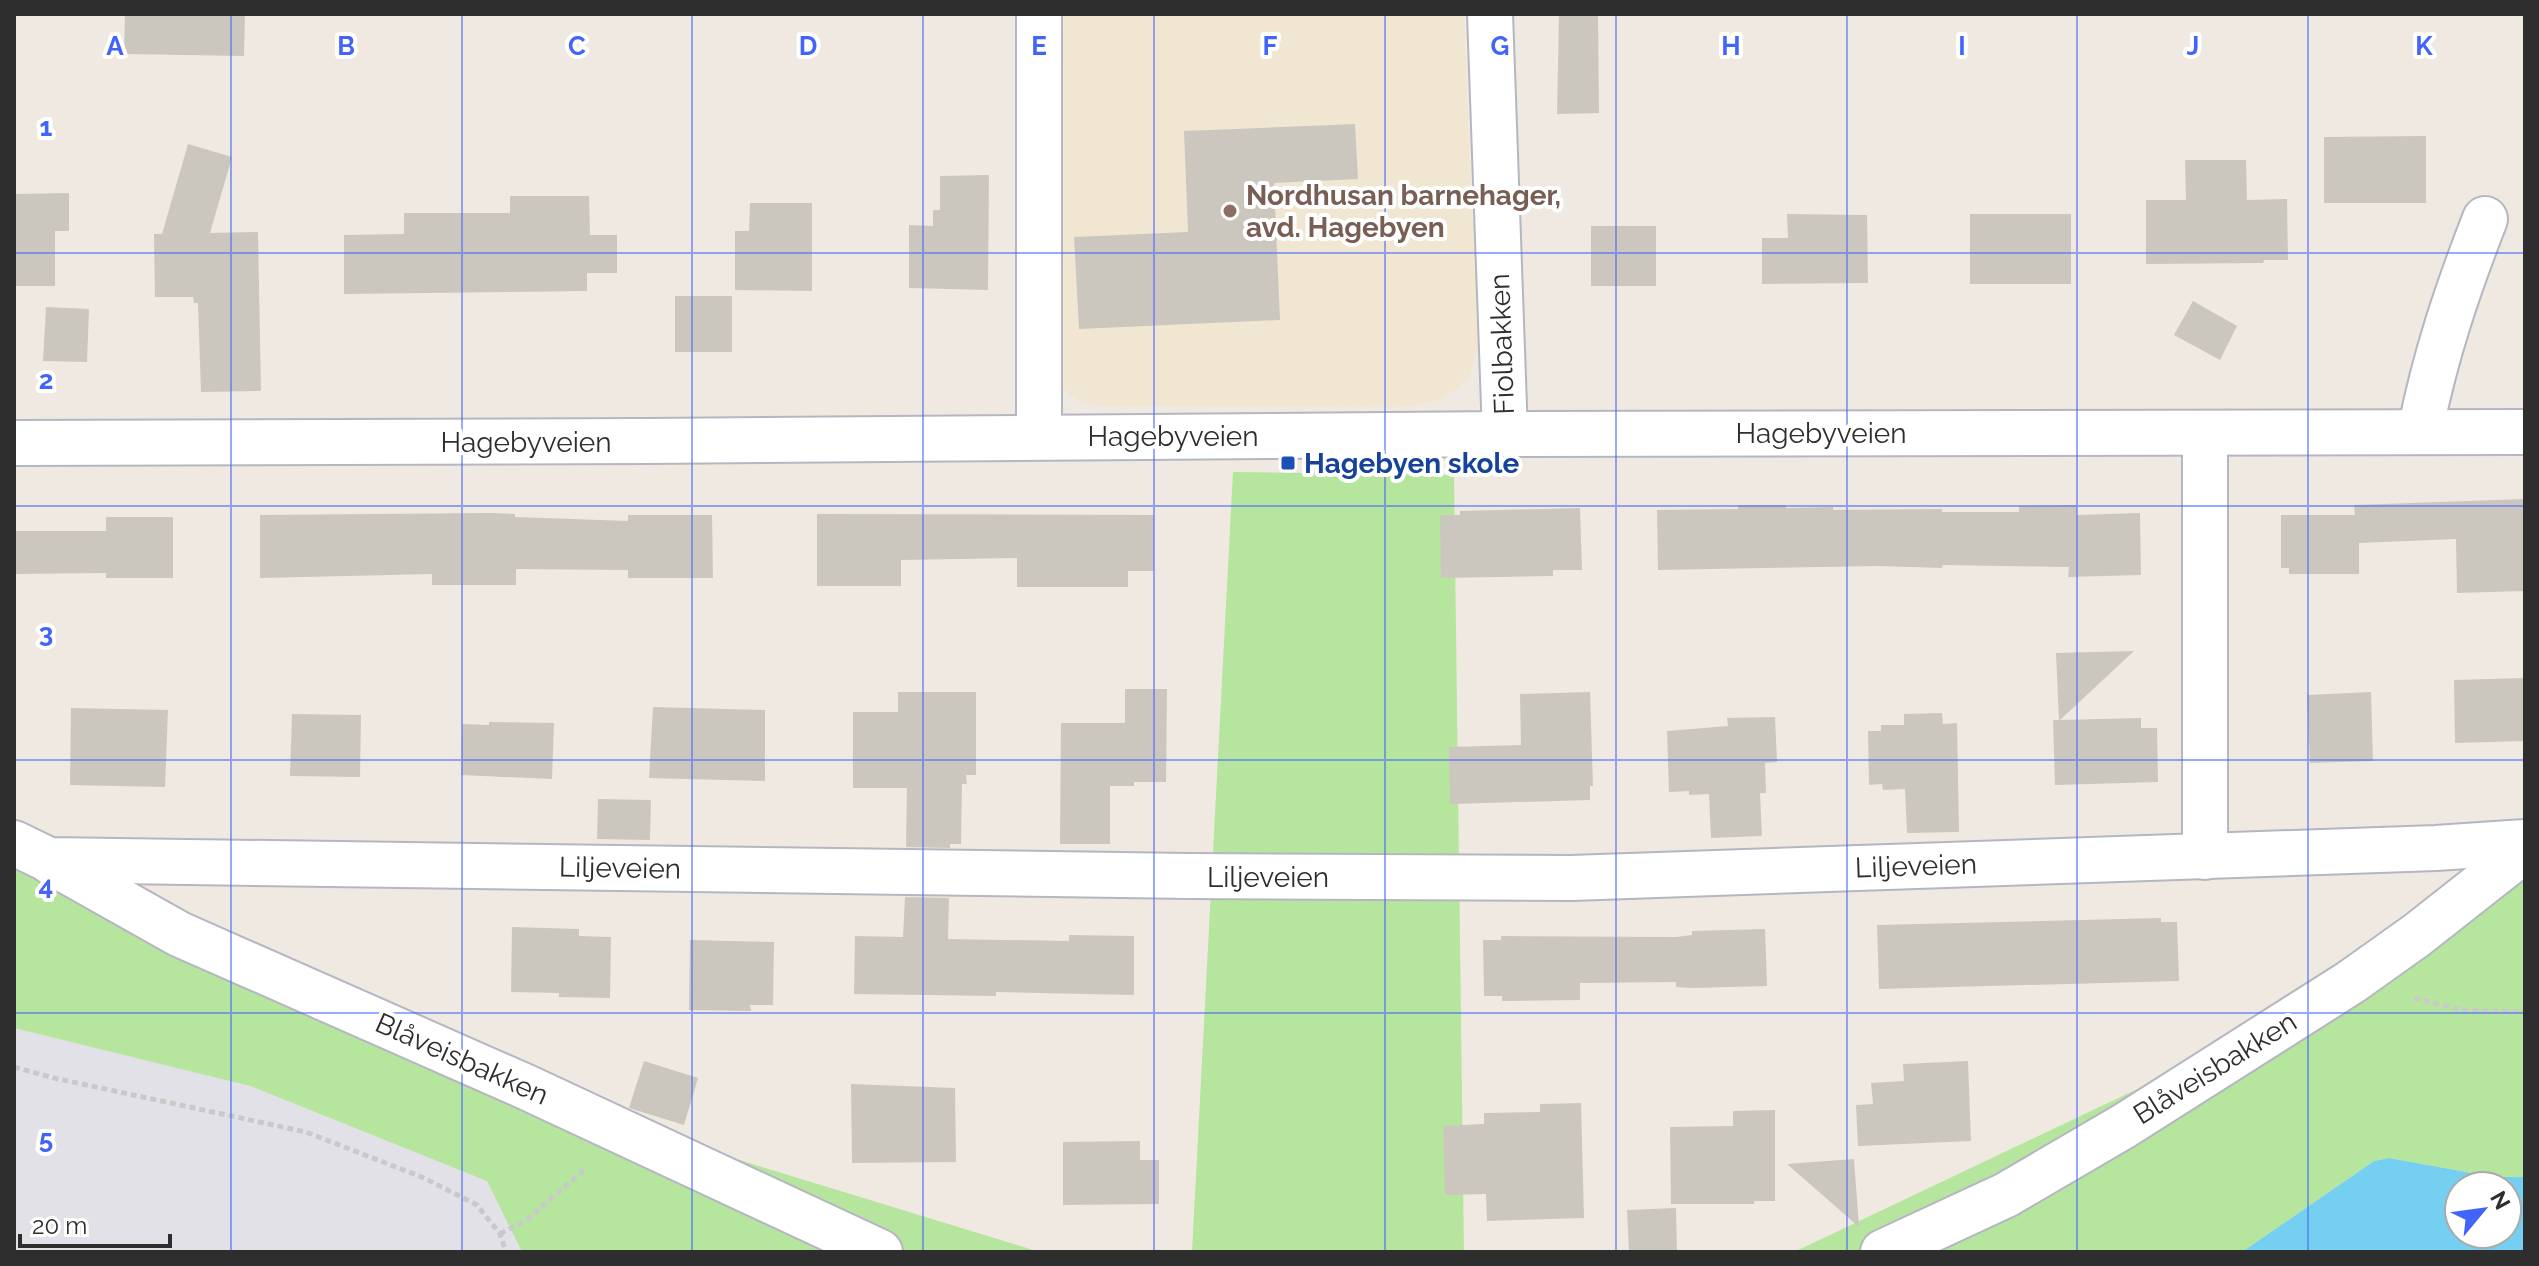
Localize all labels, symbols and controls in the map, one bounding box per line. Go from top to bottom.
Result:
text: A [106,31,124,61]
text: B [337,31,355,61]
text: C [568,31,586,61]
text: D [799,31,817,61]
text: E [1031,31,1047,61]
text: F [1263,31,1278,61]
text: G [1491,31,1509,61]
text: H [1721,31,1741,61]
text: I [1958,31,1966,61]
text: J [2187,31,2199,61]
text: K [2415,31,2433,61]
text: 1 [40,112,53,142]
place label: Nordhusan barnehager, avd. Hagebyen [1246,179,1561,244]
marker: Nordhusan barnehager, avd. Hagebyen [1221,202,1239,220]
street label: Fiolbakken [1483,273,1521,415]
text: 2 [39,365,53,395]
street label: Hagebyveien [1735,417,1907,450]
street label: Hagebyveien [1087,420,1259,453]
street label: Hagebyveien [440,426,612,459]
place label: Hagebyen skole [1304,447,1519,480]
marker: Hagebyen skole [1279,454,1297,472]
text: 3 [39,618,53,648]
street label: Liljeveien [1854,847,1978,885]
street label: Liljeveien [559,850,681,886]
street label: Liljeveien [1207,861,1329,894]
text: 4 [39,871,53,901]
street label: Blåveisbakken [2127,1005,2303,1131]
street label: Blåveisbakken [370,1006,554,1112]
text: 5 [39,1124,53,1154]
north arrow [2443,1170,2523,1250]
text: N [2485,1187,2516,1214]
scale bar [20,1198,170,1248]
text: 20 m [32,1211,87,1240]

